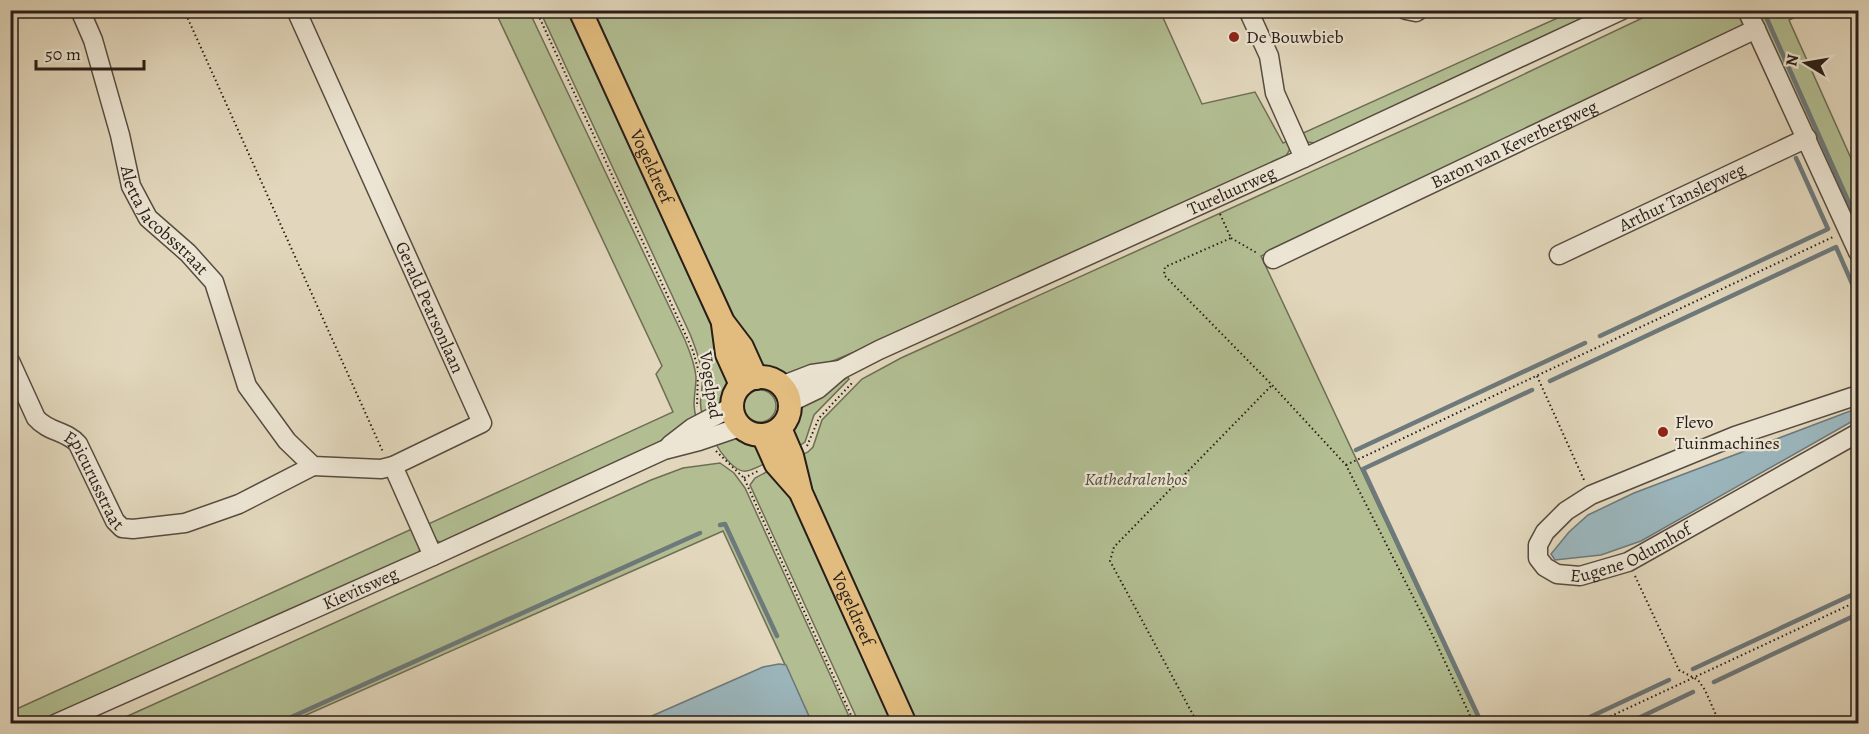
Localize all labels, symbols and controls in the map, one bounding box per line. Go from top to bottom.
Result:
place label: De Bouwbieb [1246,25,1344,49]
marker: De Bouwbieb [1227,30,1241,44]
scale bar [36,33,144,71]
north arrow [1776,33,1836,93]
text: 50 m [45,42,81,66]
text: N [1780,52,1804,68]
street label: Baron van Keverbergweg [1427,94,1601,194]
street label: Vogeldreef [624,125,680,210]
street label: Arthur Tansleyweg [1614,157,1749,238]
street label: Tureluurweg [1184,160,1279,221]
street label: Aletta Jacobsstraat [115,162,214,280]
street label: Gerald Pearsonlaan [390,238,470,377]
street label: Vogelpad [694,349,728,421]
place label: Flevo Tuinmachines [1675,410,1780,455]
street label: Epicurusstraat [60,425,130,536]
marker: Flevo Tuinmachines [1656,425,1670,439]
park label: Kathedralenbos [1084,467,1188,491]
street label: Eugene Odumhof [1569,516,1698,588]
street label: Kievitsweg [319,561,402,616]
street label: Vogeldreef [825,567,881,652]

